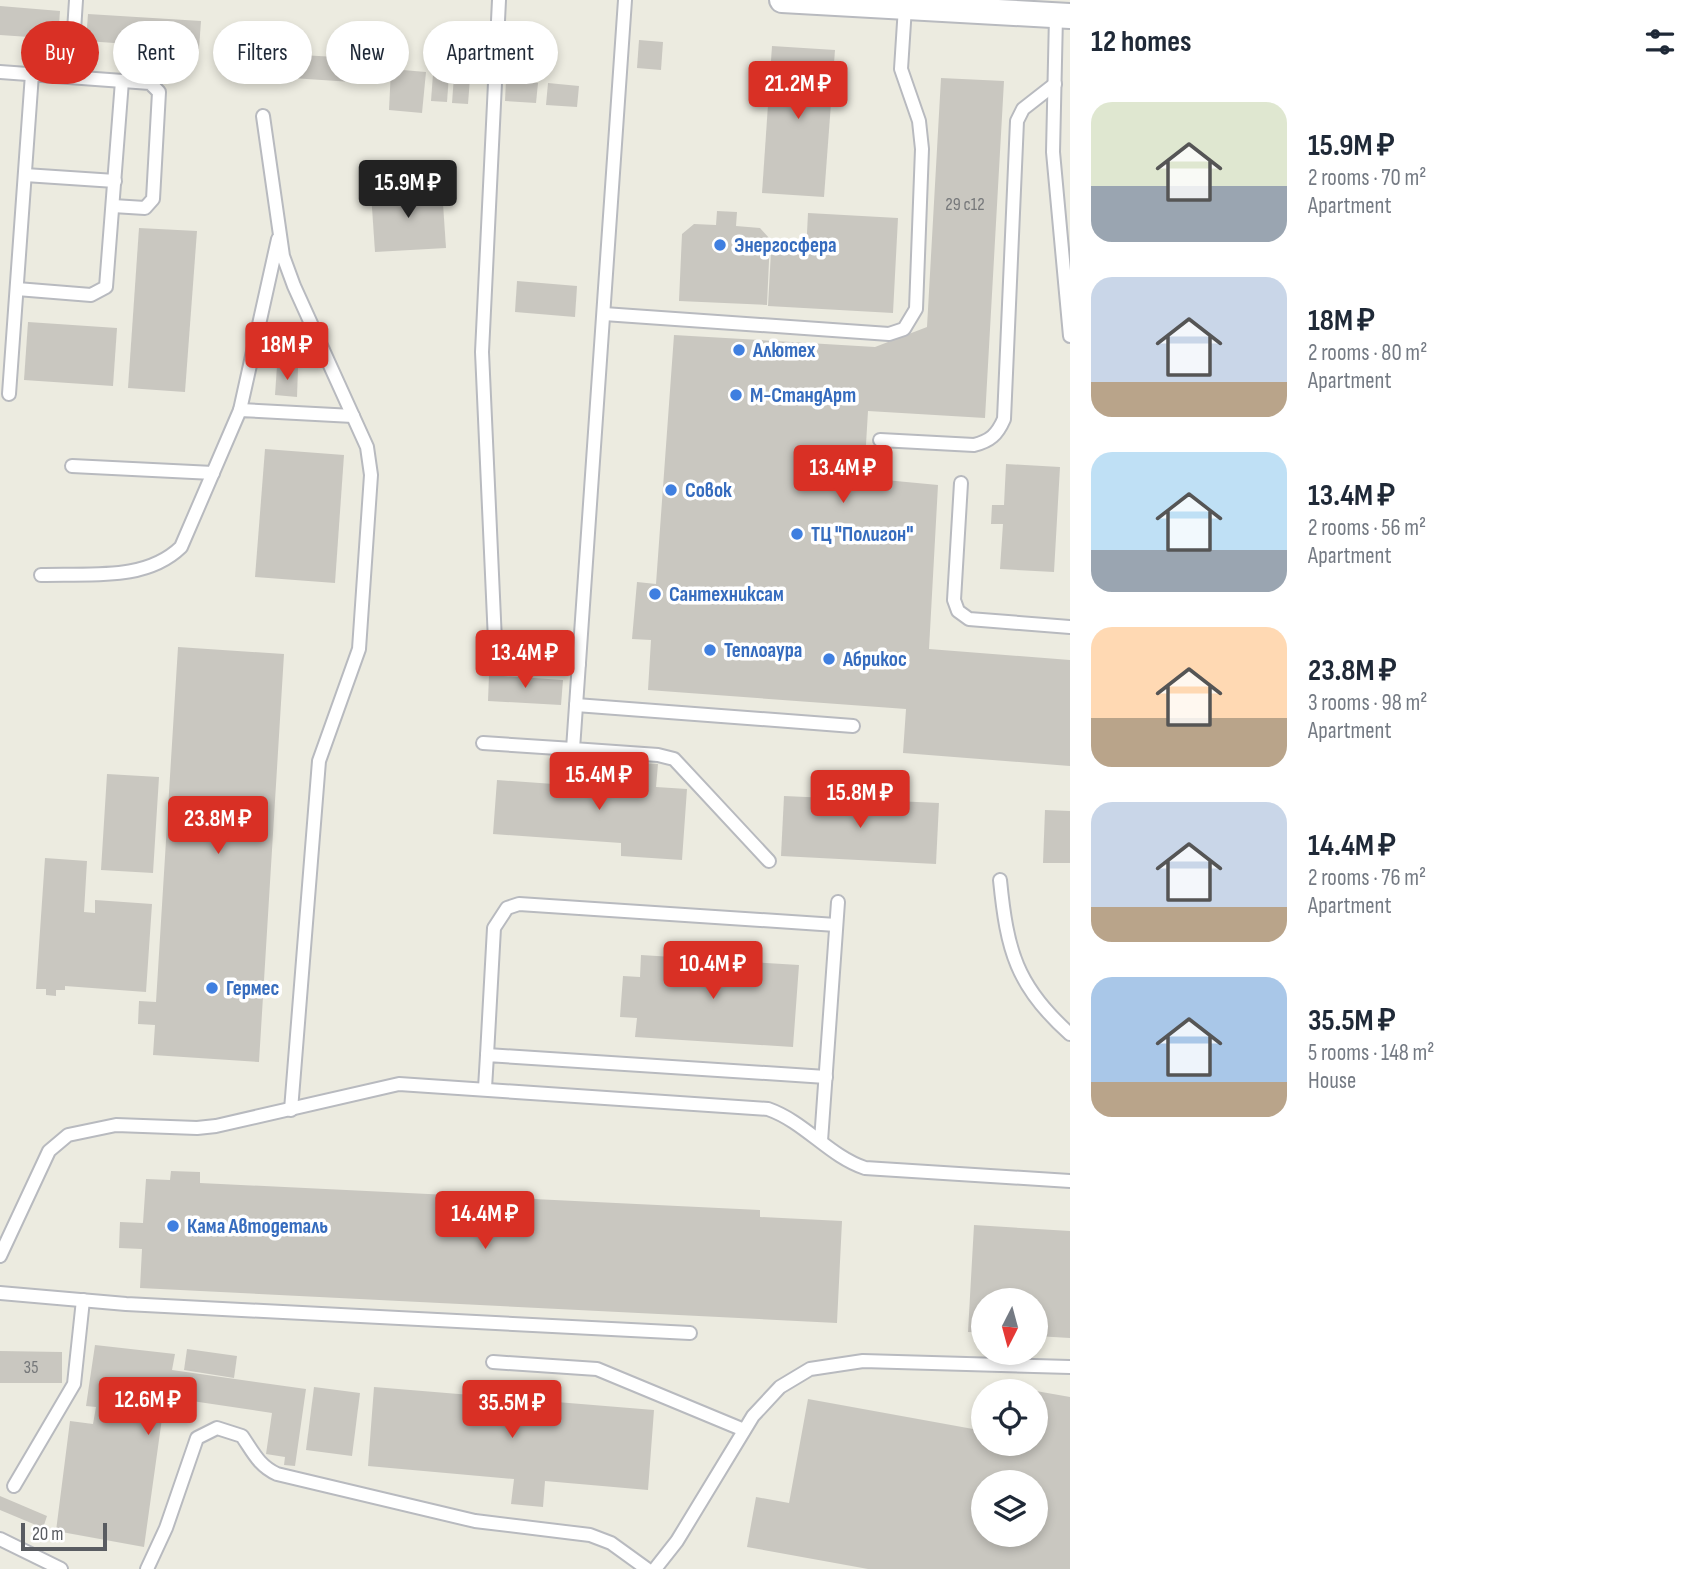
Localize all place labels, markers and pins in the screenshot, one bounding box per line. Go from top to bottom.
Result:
pin: 21.2M ₽ [733,61,863,121]
pin: 15.9M ₽ [343,160,473,220]
place label: Энергосфера [734,233,837,258]
marker: Энергосфера [712,237,728,253]
pin: 18M ₽ [238,322,336,382]
place label: Алютех [752,338,816,363]
marker: Алютех [731,342,747,358]
place label: М-СтандАрт [750,383,856,408]
marker: М-СтандАрт [728,387,744,403]
pin: 13.4M ₽ [778,446,908,505]
place label: Совок [685,478,732,503]
marker: Совок [663,482,679,498]
place label: ТЦ "Полигон" [811,522,913,547]
marker: ТЦ "Полигон" [789,526,805,542]
place label: Сантехниксам [669,582,784,607]
marker: Сантехниксам [647,586,663,602]
pin: 13.4M ₽ [460,630,590,690]
place label: Теплоаура [724,638,802,663]
marker: Теплоаура [702,642,718,658]
place label: Абрикос [842,647,907,672]
marker: Абрикос [821,651,837,667]
pin: 15.4M ₽ [534,752,664,812]
pin: 15.8M ₽ [795,770,925,830]
pin: 23.8M ₽ [153,796,283,856]
pin: 10.4M ₽ [648,942,778,1001]
place label: Гермес [226,976,280,1001]
marker: Гермес [204,980,220,996]
pin: 14.4M ₽ [420,1192,550,1251]
place label: Кама Автодеталь [187,1214,328,1239]
marker: Кама Автодеталь [165,1218,181,1234]
pin: 12.6M ₽ [83,1378,213,1437]
pin: 35.5M ₽ [447,1380,577,1440]

